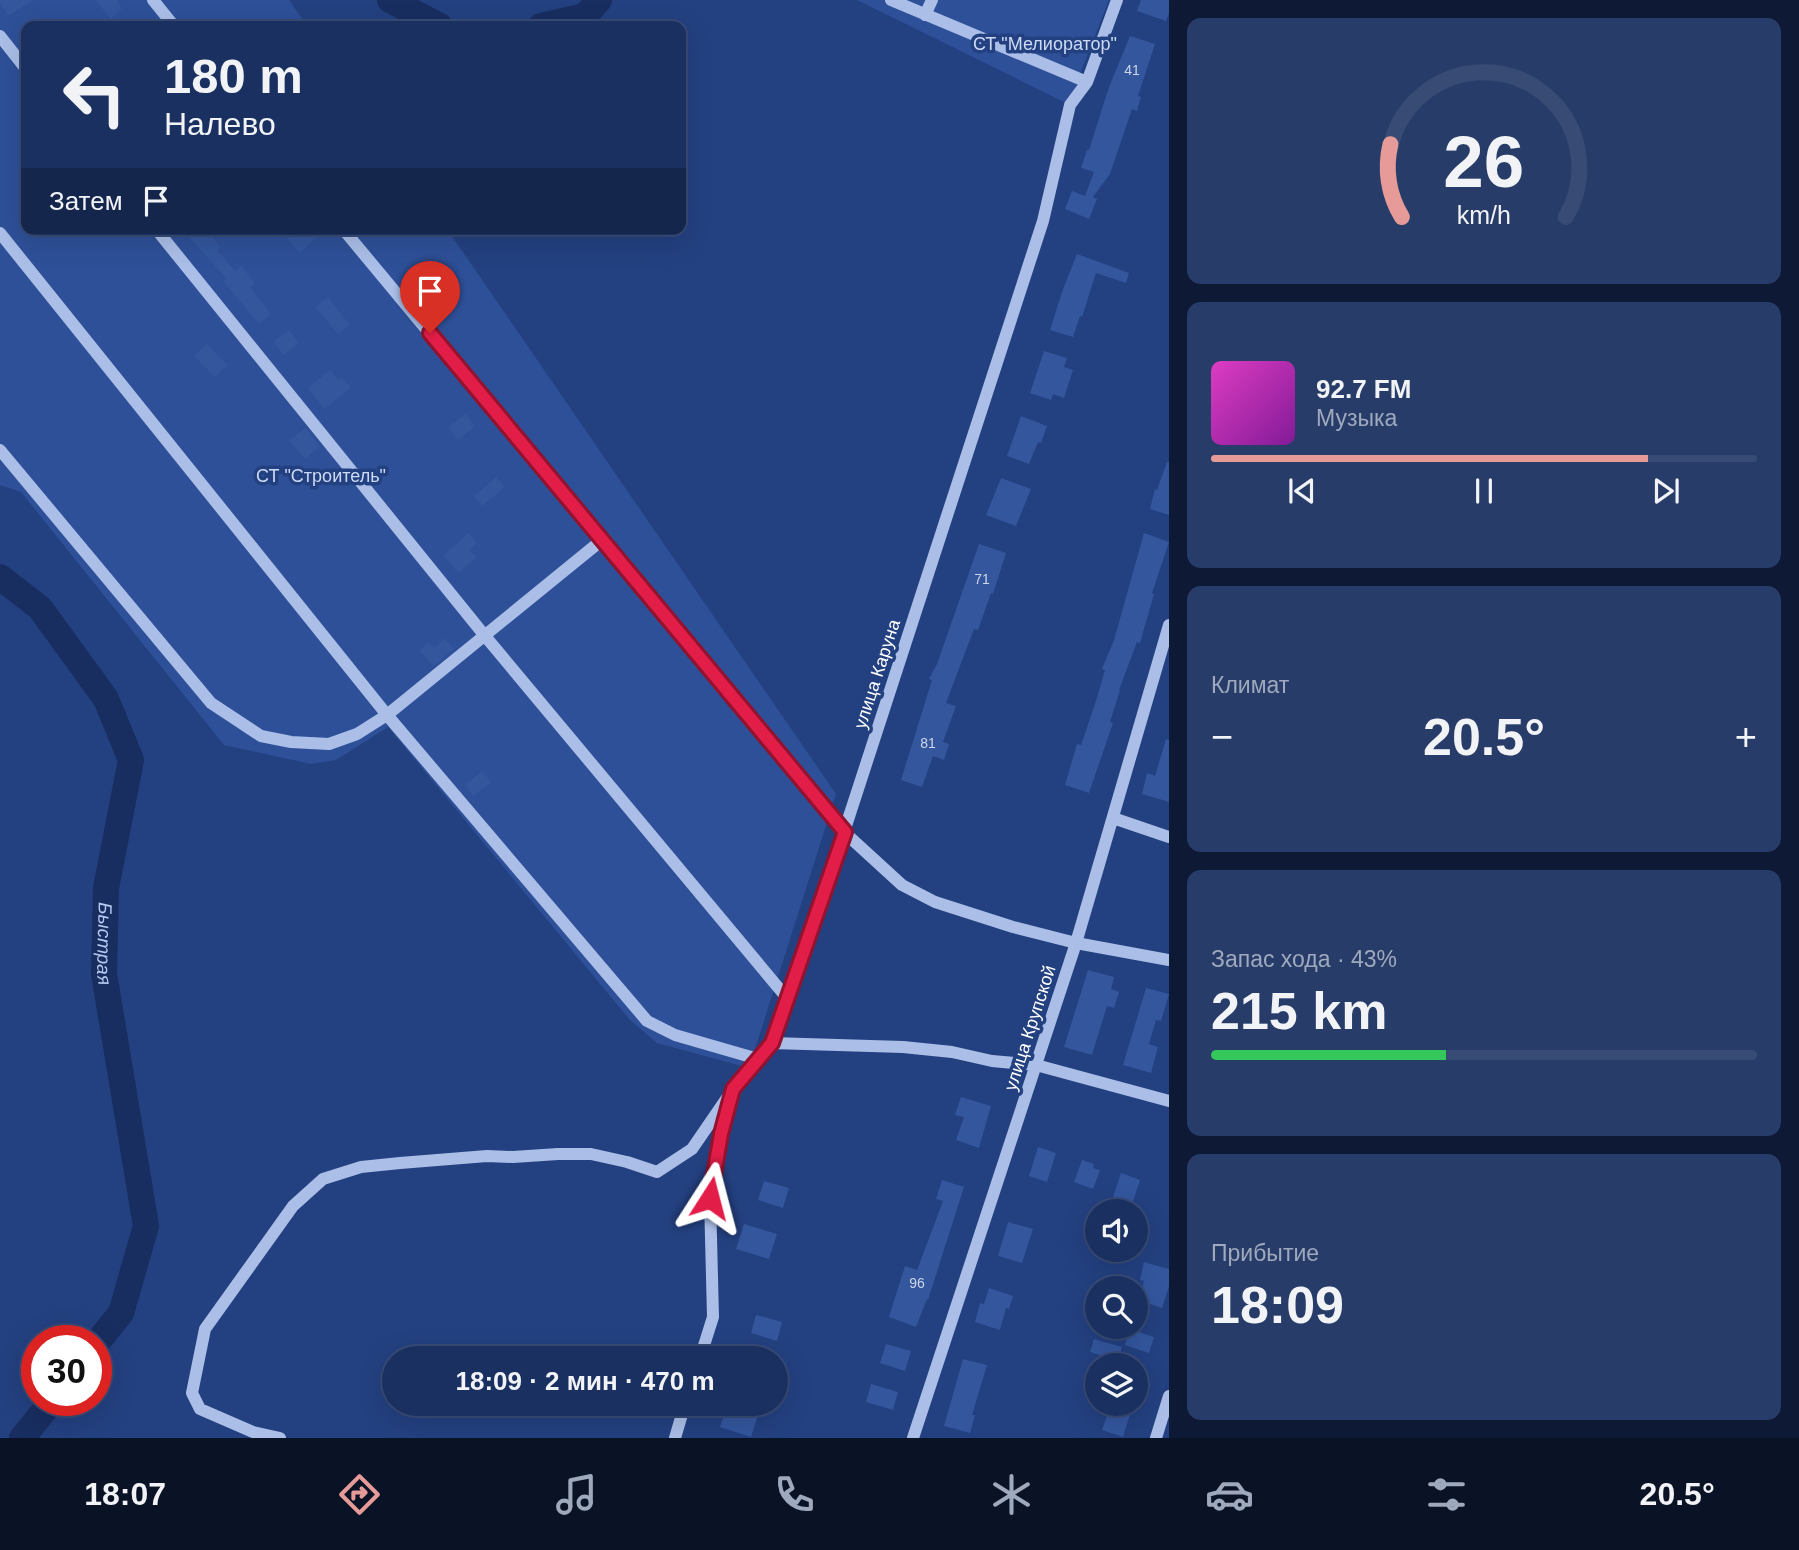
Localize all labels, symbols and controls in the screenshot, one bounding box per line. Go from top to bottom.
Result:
park label: СТ "Мелиоратор" [973,34,1117,54]
icon: left [49,49,140,140]
text: 180 m [164,49,303,103]
house number: 41 [1124,62,1140,78]
text: Налево [164,106,276,142]
text: 26 [1444,121,1524,202]
icon: arrive [137,182,175,220]
text: Затем [49,186,123,216]
text: km/h [1457,201,1511,229]
pin [400,261,460,333]
icon: arrive [411,272,449,310]
text: 92.7 FM [1316,374,1411,404]
text: Музыка [1316,405,1397,431]
park label: СТ "Строитель" [256,466,386,486]
icon: previous [1283,472,1321,510]
icon: pause [1465,472,1503,510]
icon: next [1647,472,1685,510]
house number: 71 [974,571,990,587]
street label: улица Каруна [850,616,904,731]
text: Климат [1211,672,1289,698]
text: 20.5° [1423,708,1545,766]
text: − [1211,716,1233,758]
text: + [1735,716,1757,758]
house number: 81 [920,735,936,751]
water label: Быстрая [93,902,116,987]
text: Запас хода · 43% [1211,946,1397,972]
street label: улица Крупской [1000,963,1060,1093]
text: 215 km [1211,982,1387,1040]
position arrow [673,1161,747,1235]
map controls [1085,1199,1148,1416]
button: sound [1085,1199,1148,1262]
text: Прибытие [1211,1240,1319,1266]
house number: 96 [909,1275,925,1291]
button: search [1085,1276,1148,1339]
text: 18:09 [1211,1276,1344,1334]
speed limit sign: 30 [21,1325,112,1416]
button: layers [1085,1353,1148,1416]
text: 18:09 · 2 мин · 470 m [455,1366,715,1396]
icon: directions [335,1470,384,1519]
icon: music [552,1470,601,1519]
icon: phone [770,1470,819,1519]
icon: climate [987,1470,1036,1519]
icon: car [1205,1470,1254,1519]
icon: filters [1422,1470,1471,1519]
text: 18:07 [84,1476,166,1512]
text: 20.5° [1640,1476,1715,1512]

